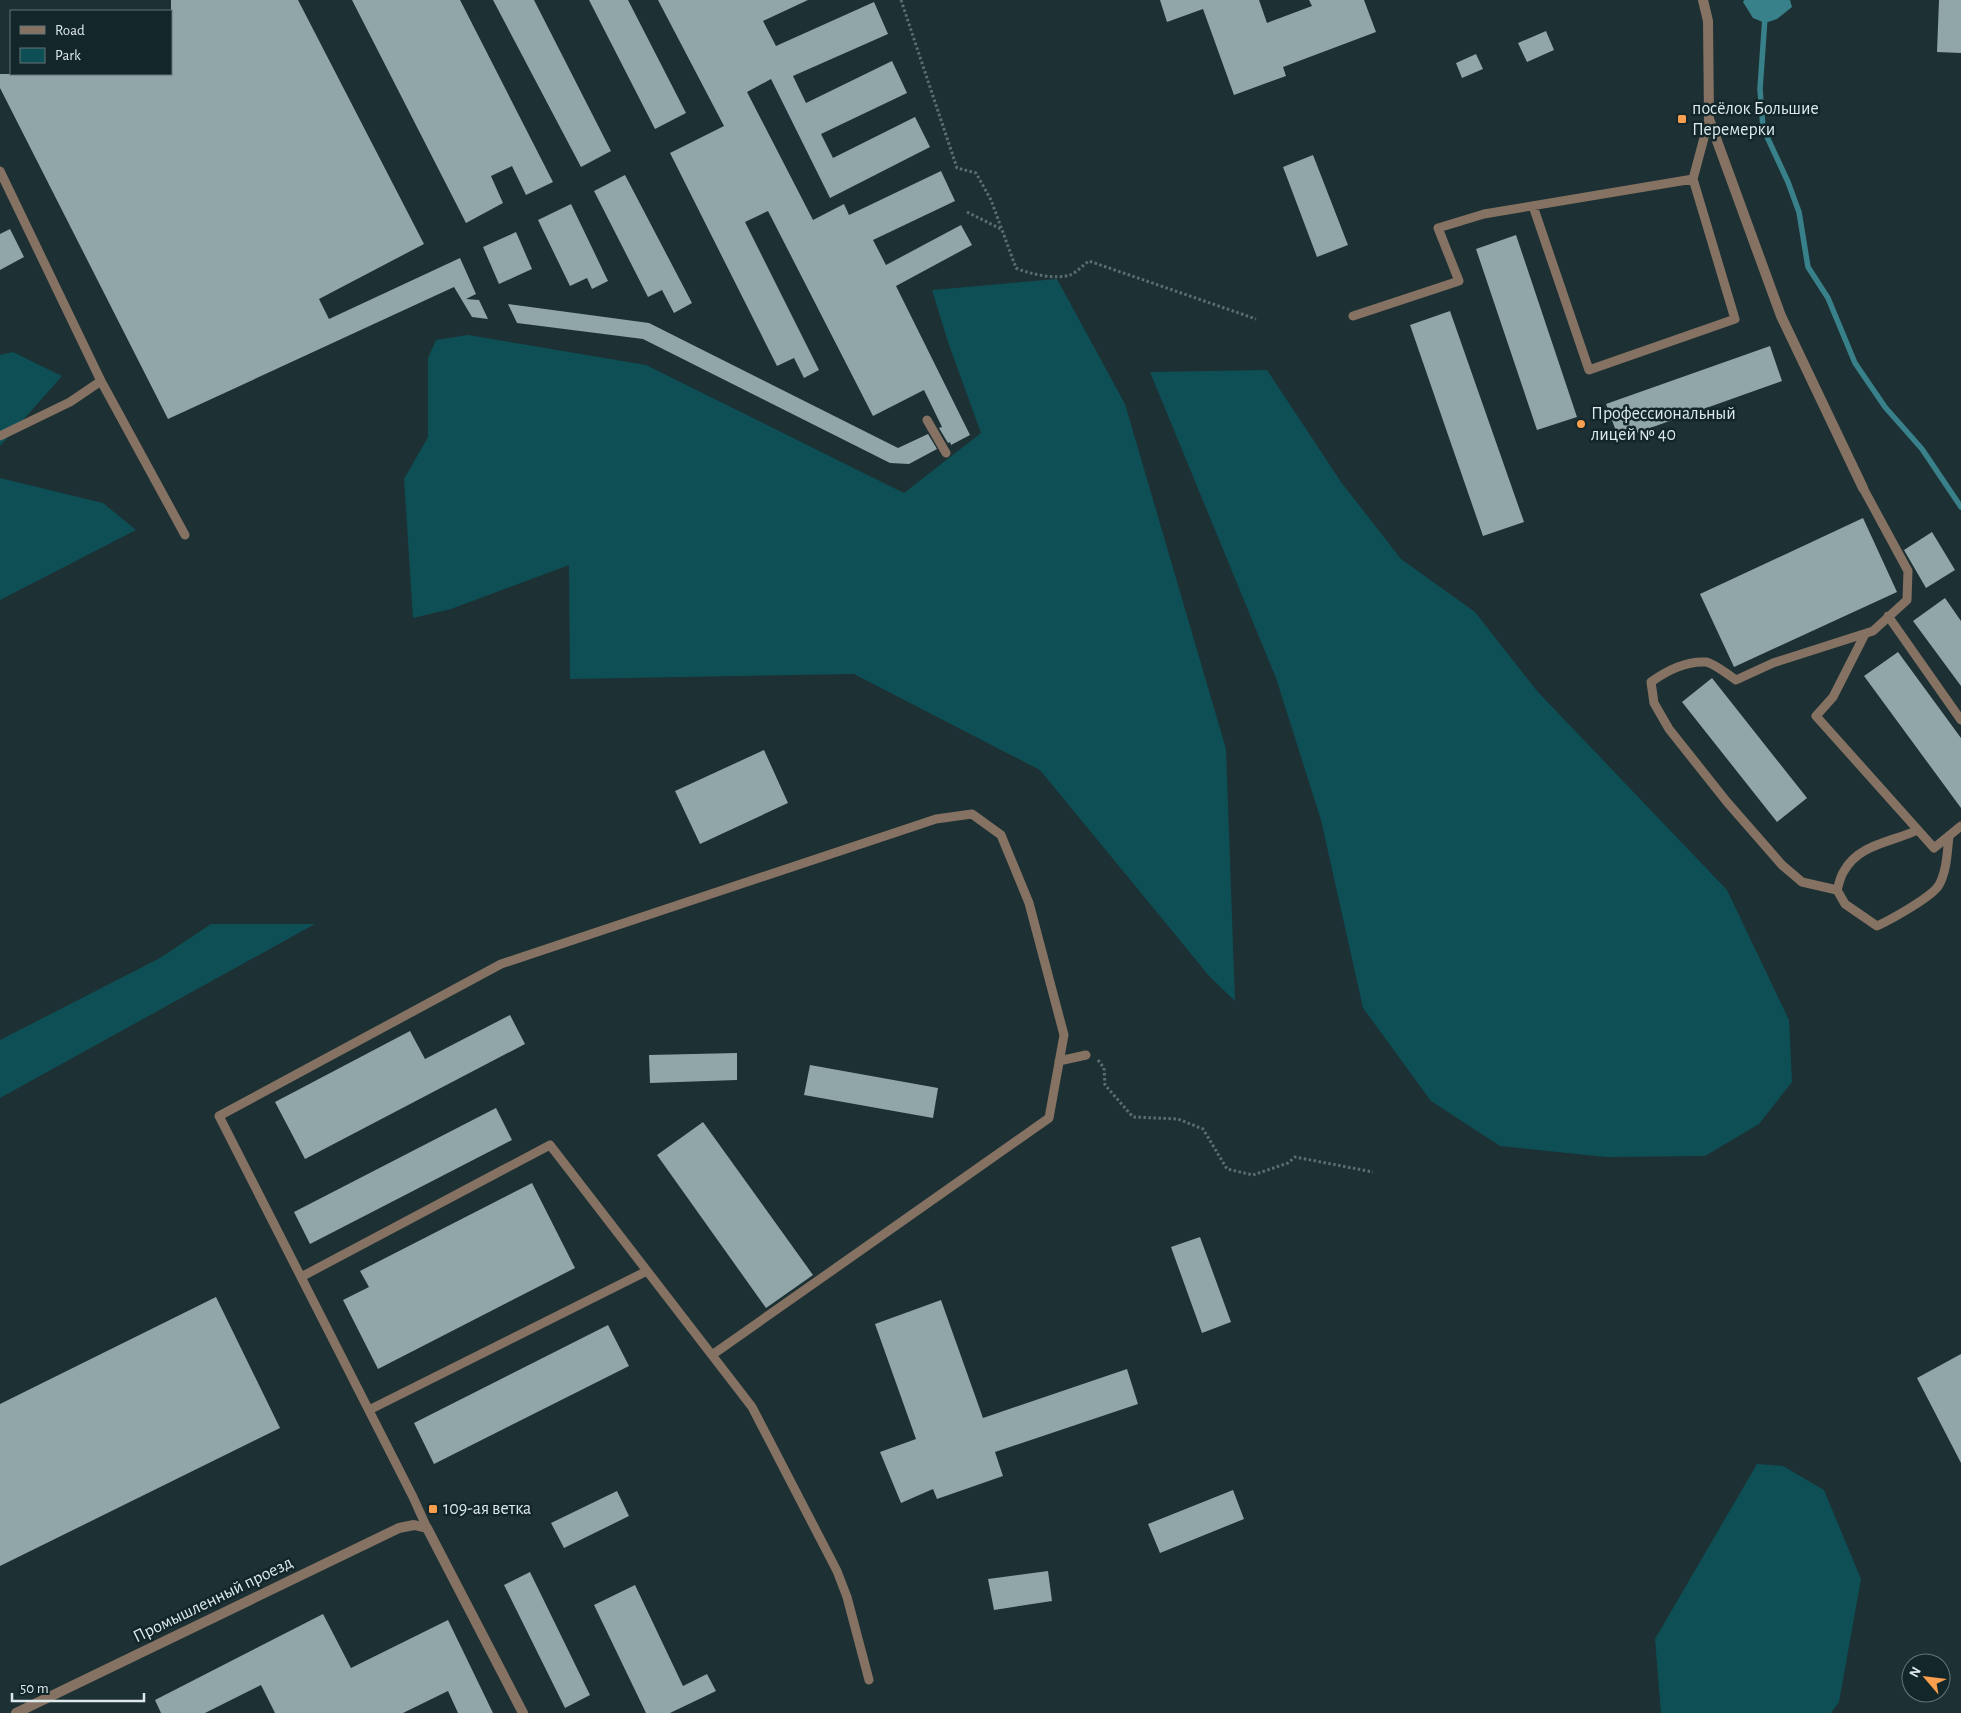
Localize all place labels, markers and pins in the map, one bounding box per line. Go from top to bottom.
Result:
place label: посёлок Большие Перемерки [1692,100,1819,139]
marker: посёлок Большие Перемерки [1676,113,1688,125]
place label: Профессиональный лицей № 40 [1591,405,1736,444]
marker: Профессиональный лицей № 40 [1575,418,1587,430]
place label: 109-ая ветка [443,1500,531,1518]
marker: 109-ая ветка [427,1503,439,1515]

